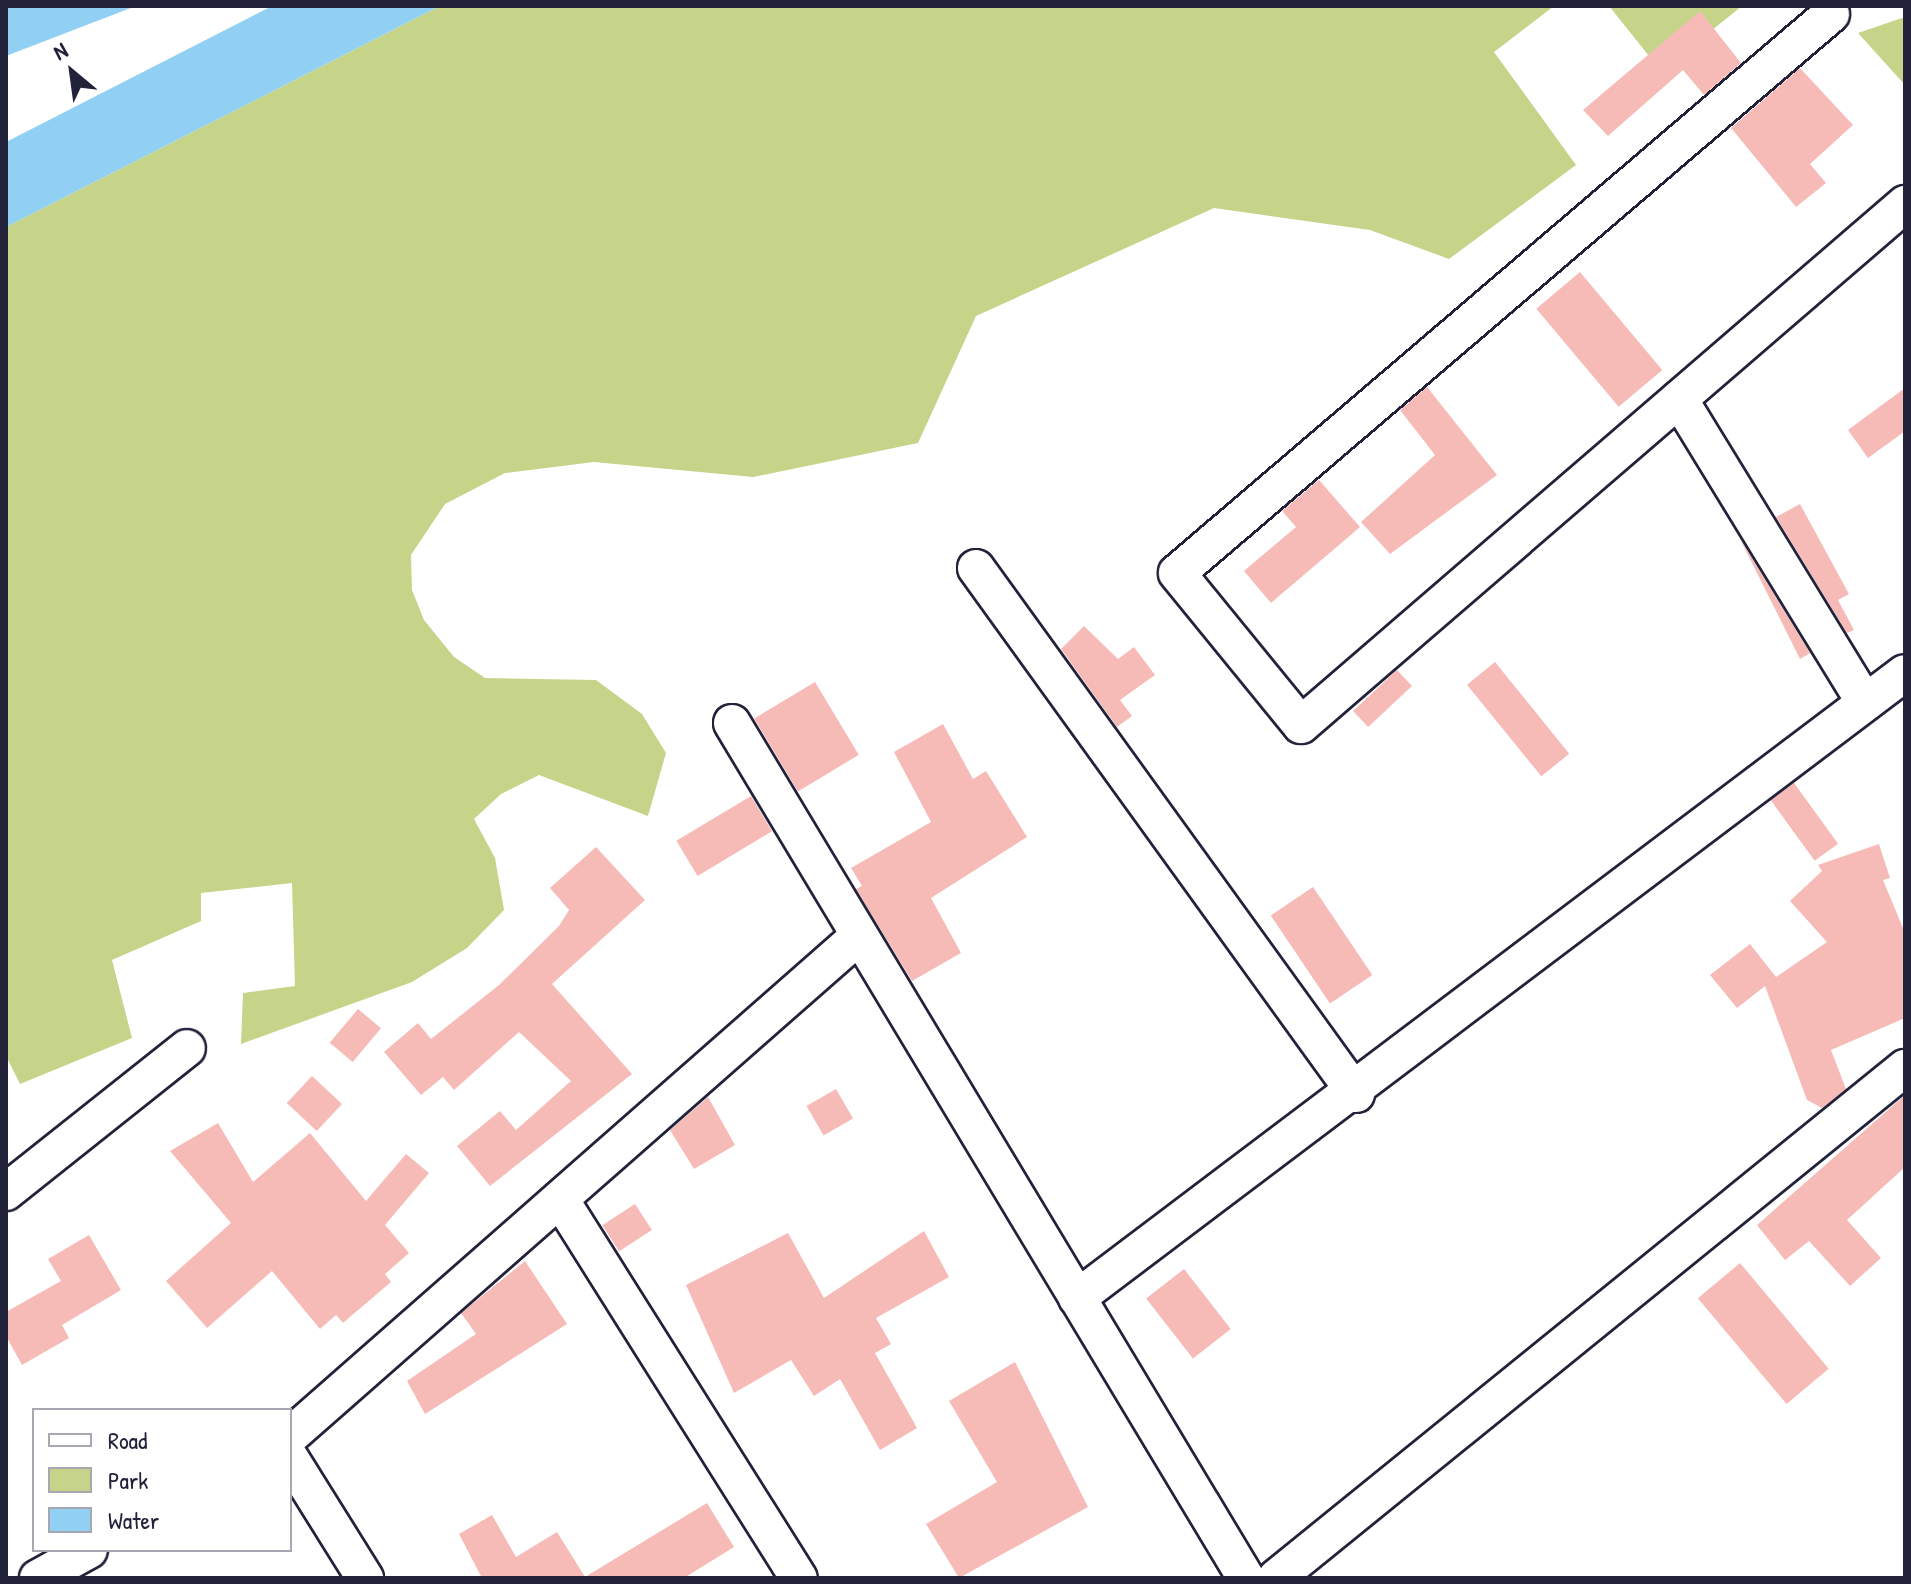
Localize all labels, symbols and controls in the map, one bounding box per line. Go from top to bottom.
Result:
north arrow [32,32,112,112]
text: N [48,35,73,67]
legend [32,1408,292,1552]
text: Road [108,1424,147,1456]
text: Park [108,1464,148,1496]
text: Water [108,1504,159,1536]

